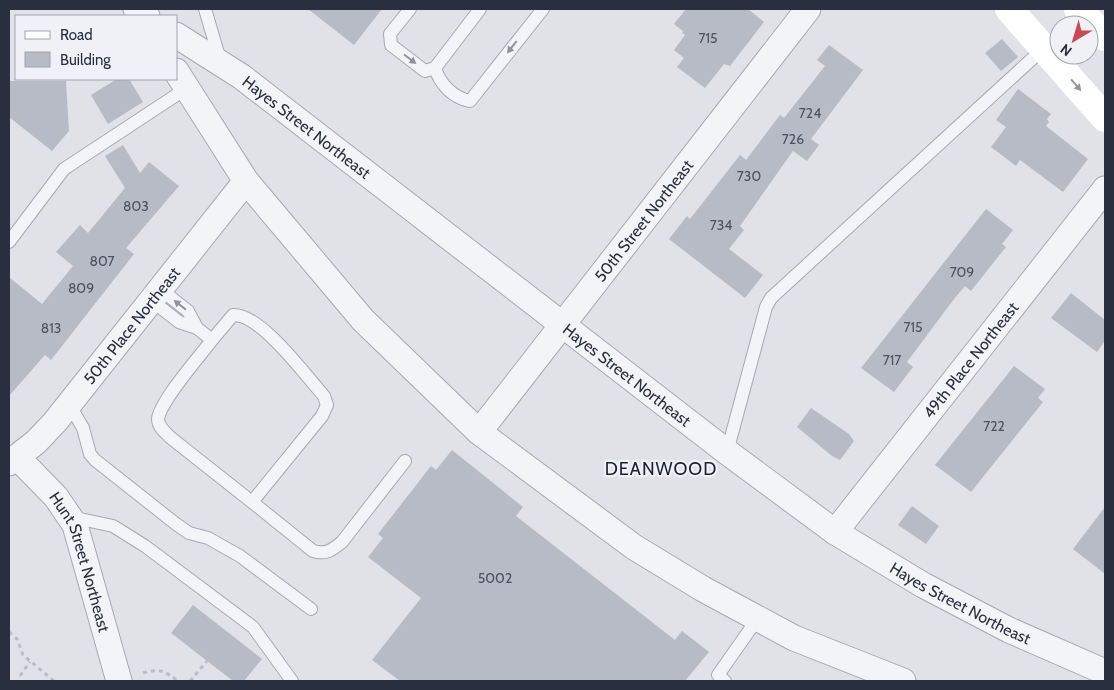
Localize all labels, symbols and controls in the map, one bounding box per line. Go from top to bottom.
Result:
legend [15,15,178,80]
north arrow [1049,15,1099,65]
text: Road [60,26,93,44]
house number: 715 [698,29,718,47]
one-way arrow [507,40,518,53]
text: N [1057,40,1075,60]
text: Building [60,51,111,69]
one-way arrow [403,54,417,64]
street label: Hayes Street Northeast [239,72,375,183]
one-way arrow [1070,78,1082,90]
house number: 724 [799,104,821,122]
house number: 726 [782,130,804,148]
street label: 50th Street Northeast [591,156,698,286]
house number: 730 [737,167,761,185]
house number: 803 [123,197,149,215]
house number: 734 [710,216,732,234]
house number: 807 [89,252,115,270]
street label: 50th Place Northeast [80,263,184,388]
house number: 709 [950,263,974,281]
house number: 809 [68,279,94,297]
street label: 49th Place Northeast [919,298,1023,422]
one-way arrow [174,300,187,311]
house number: 715 [903,318,923,336]
house number: 813 [41,319,61,337]
street label: Hayes Street Northeast [559,320,695,431]
house number: 717 [883,351,901,369]
house number: 722 [983,417,1005,435]
district label: DEANWOOD [605,458,717,480]
street label: Hunt Street Northeast [45,488,114,635]
street label: Hayes Street Northeast [886,558,1034,649]
house number: 5002 [478,569,512,587]

